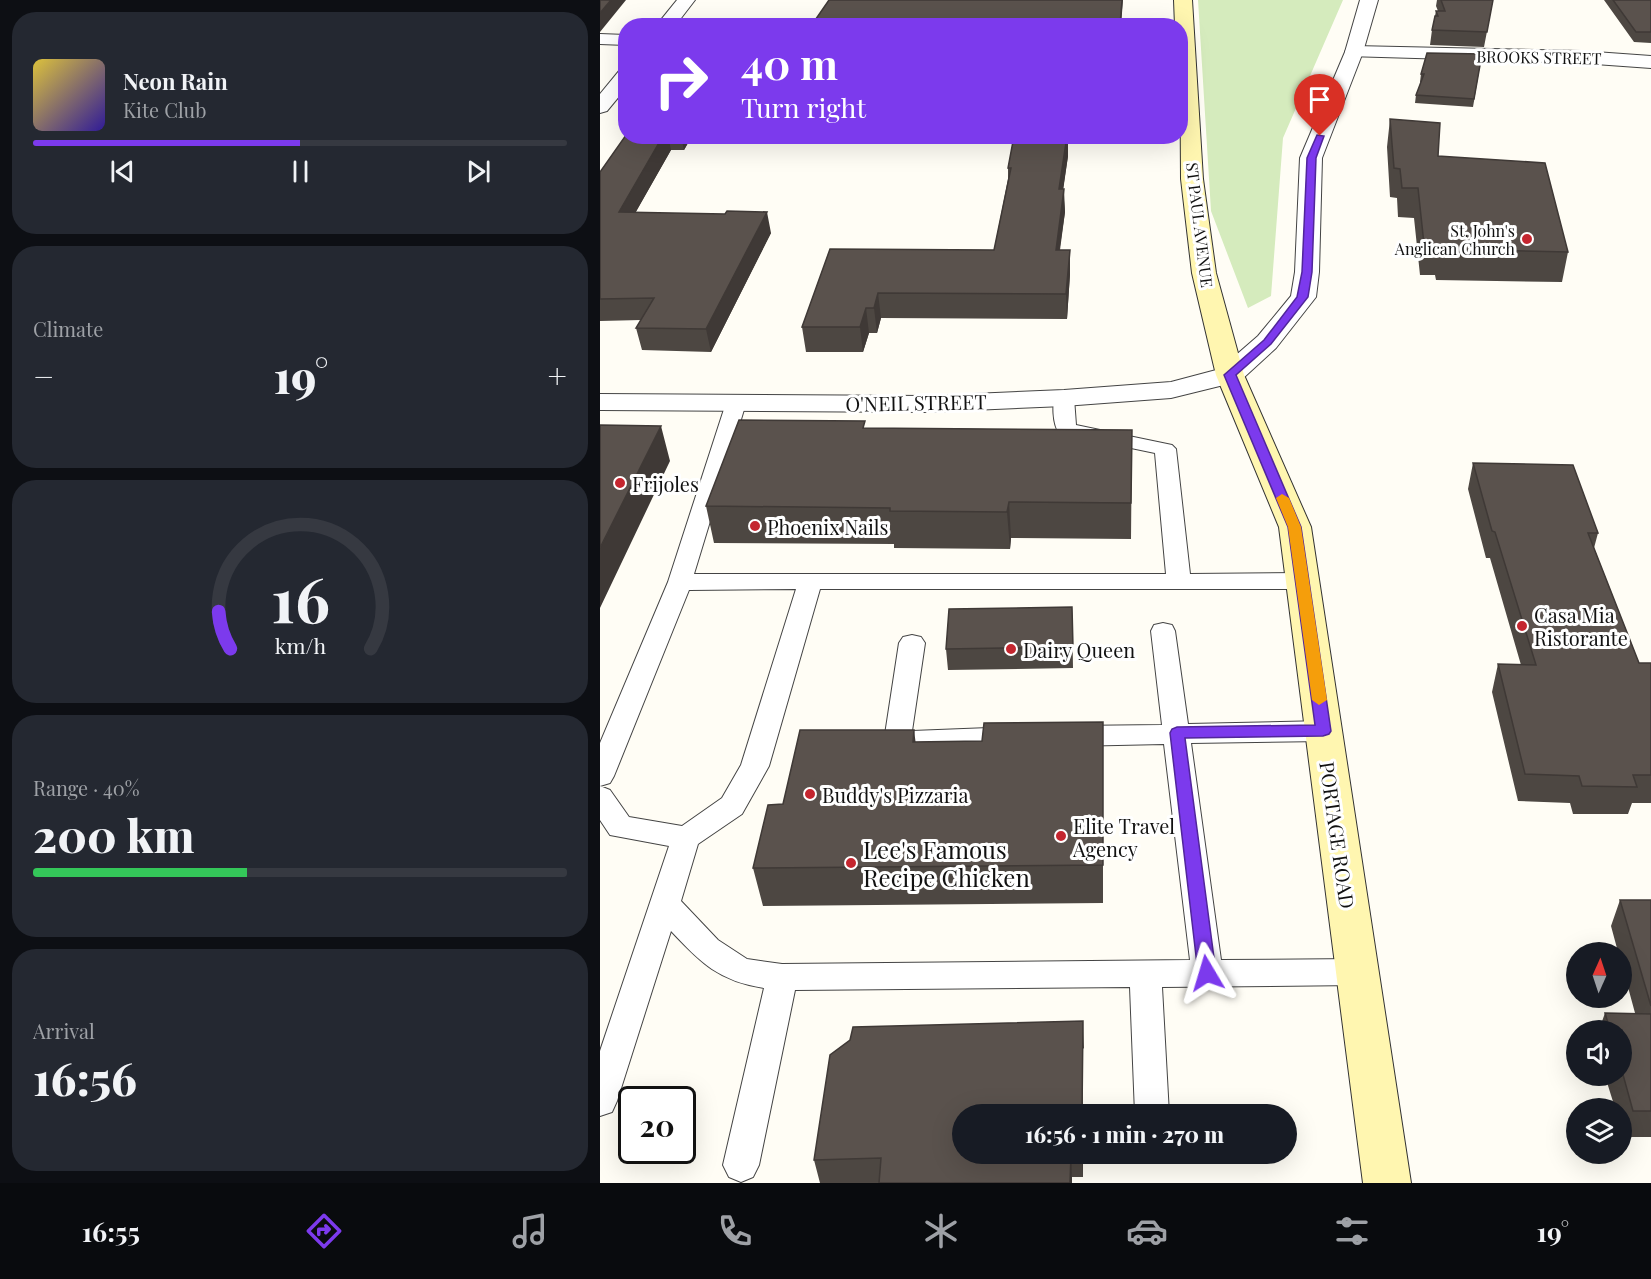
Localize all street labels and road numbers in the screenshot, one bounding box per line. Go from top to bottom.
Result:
street label: BROOKS STREET [1476,45,1602,69]
street label: ST PAUL AVENUE [1182,161,1218,289]
street label: O'NEIL STREET [845,387,987,417]
street label: PORTAGE ROAD [1314,760,1362,910]

